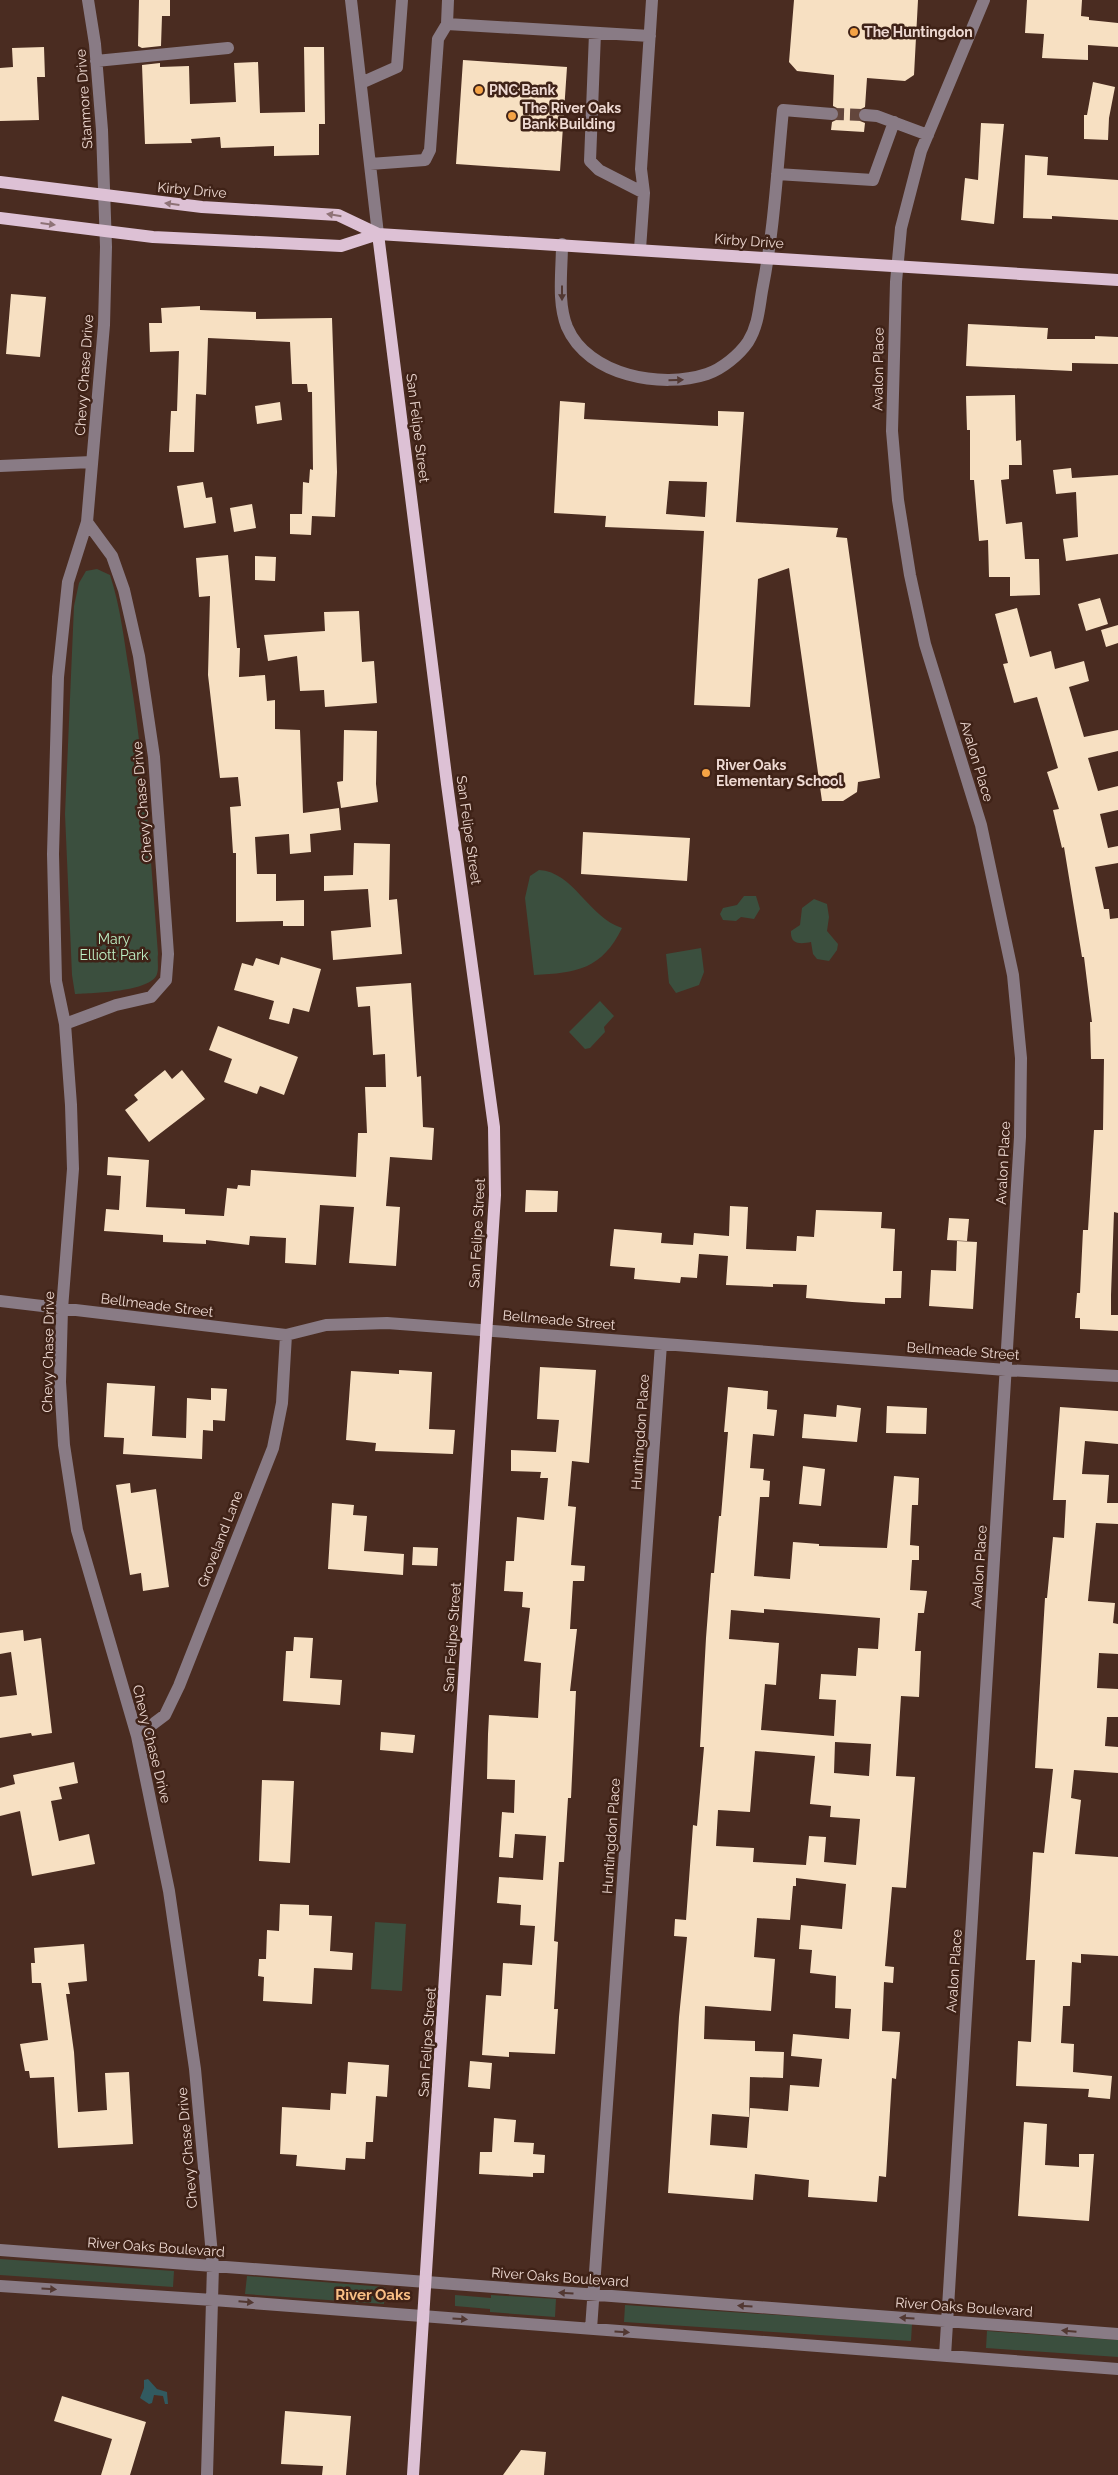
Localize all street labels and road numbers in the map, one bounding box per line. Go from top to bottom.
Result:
street label: Stanmore Drive [73,49,95,149]
street label: Kirby Drive [157,179,227,201]
street label: Kirby Drive [714,231,784,251]
street label: Chevy Chase Drive [72,314,96,436]
street label: Avalon Place [869,327,887,411]
street label: San Felipe Street [403,372,433,484]
street label: Avalon Place [957,719,997,803]
street label: Chevy Chase Drive [129,741,155,863]
street label: San Felipe Street [453,774,485,886]
street label: Avalon Place [993,1121,1013,1205]
street label: San Felipe Street [466,1177,488,1288]
street label: Bellmeade Street [100,1290,214,1320]
street label: Chevy Chase Drive [39,1291,57,1413]
street label: Bellmeade Street [502,1307,616,1333]
street label: Bellmeade Street [906,1339,1020,1363]
street label: Huntingdon Place [628,1374,652,1490]
street label: Groveland Lane [194,1488,246,1590]
street label: Avalon Place [968,1525,990,1609]
street label: San Felipe Street [440,1581,464,1692]
street label: Chevy Chase Drive [130,1683,174,1805]
street label: Huntingdon Place [599,1778,623,1894]
street label: Avalon Place [943,1929,965,2013]
street label: San Felipe Street [415,1986,439,2097]
street label: Chevy Chase Drive [174,2087,200,2209]
street label: River Oaks Boulevard [87,2234,225,2260]
street label: River Oaks Boulevard [491,2264,629,2290]
street label: River Oaks Boulevard [895,2294,1033,2320]

